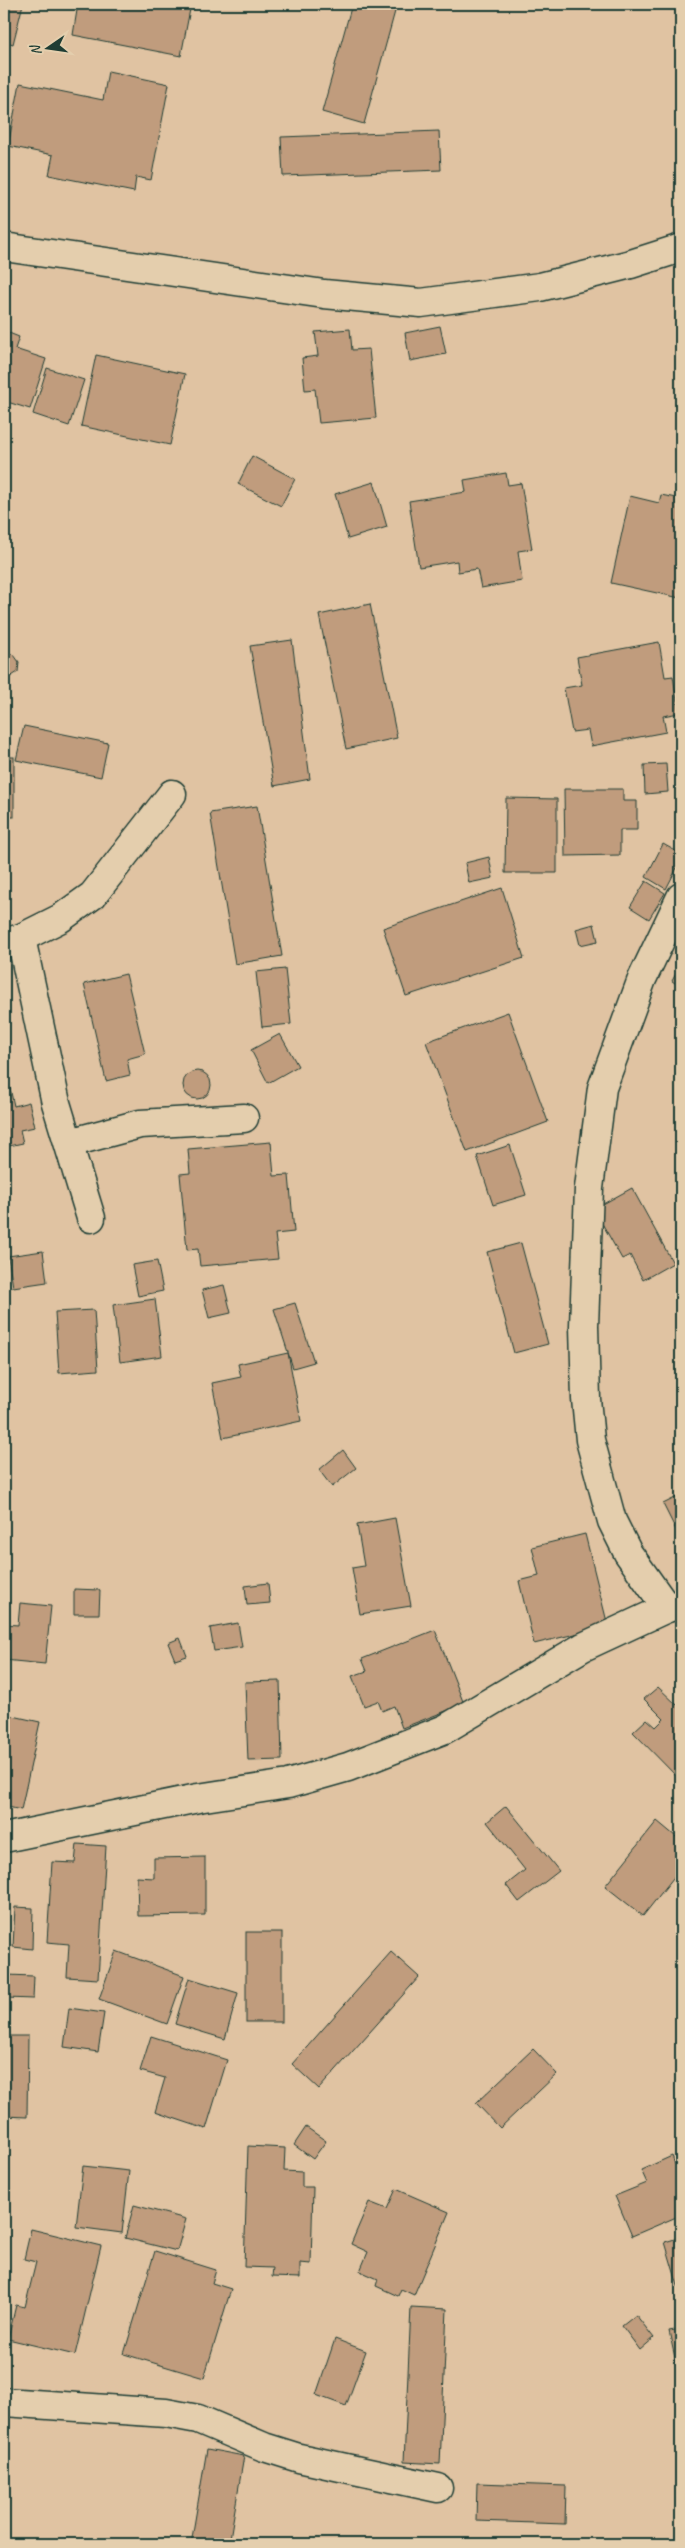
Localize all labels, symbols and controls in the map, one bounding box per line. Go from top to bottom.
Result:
north arrow [22,22,72,72]
text: N [26,42,45,57]

